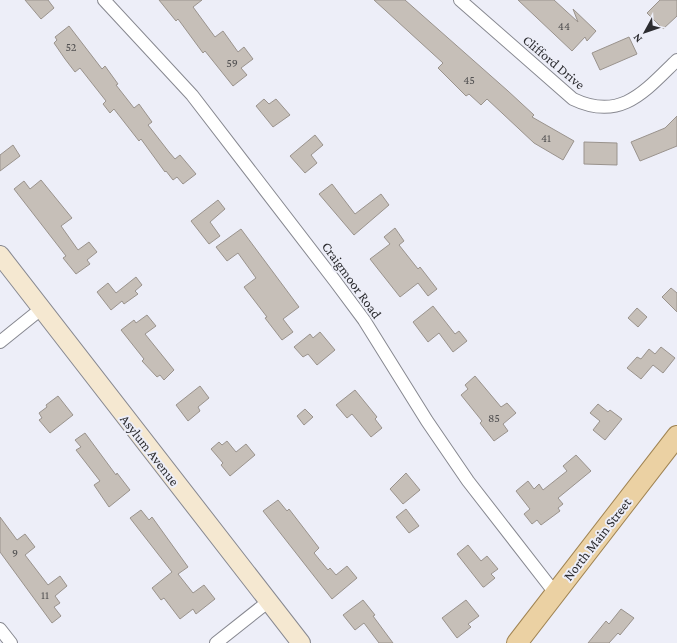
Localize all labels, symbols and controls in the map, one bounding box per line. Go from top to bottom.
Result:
north arrow [625,12,665,52]
house number: 44 [558,19,570,33]
street label: Clifford Drive [520,31,588,93]
text: N [630,31,644,45]
house number: 52 [65,40,77,54]
house number: 59 [226,56,238,70]
house number: 45 [463,73,475,87]
house number: 41 [541,131,551,145]
street label: Craigmoor Road [319,238,386,322]
street label: Asylum Avenue [117,411,183,489]
house number: 85 [488,411,500,425]
street label: North Main Street [560,494,634,584]
house number: 9 [12,546,18,560]
house number: 11 [41,588,49,602]

